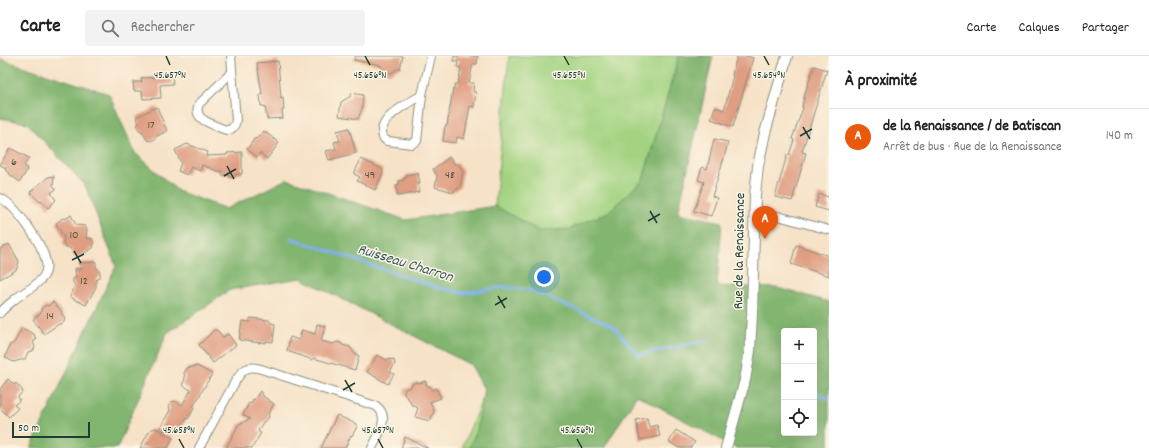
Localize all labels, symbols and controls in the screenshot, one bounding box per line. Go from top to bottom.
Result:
search box [85,10,365,46]
text: Carte [20,14,61,41]
icon: search [99,17,121,39]
text: Rechercher [131,17,195,39]
text: Carte [967,18,997,38]
text: Calques [1019,18,1060,38]
text: Partager [1082,18,1129,38]
text: 45.657°N [154,69,186,83]
text: 45.656°N [353,69,387,83]
text: 45.655°N [553,69,585,83]
text: 45.654°N [753,69,785,83]
text: À proximité [845,70,917,94]
text: de la Renaissance / de Batiscan [883,116,1061,138]
house number: 17 [147,117,155,134]
text: A [854,127,862,146]
text: 140 m [1106,127,1133,146]
text: Arrêt de bus · Rue de la Renaissance [883,138,1062,157]
house number: 6 [11,154,17,171]
house number: 49 [365,167,375,184]
house number: 48 [445,167,455,184]
street label: Rue de la Renaissance [729,193,751,309]
pin: A [752,206,778,239]
house number: 10 [69,227,79,244]
water label: Ruisseau Charron [355,239,456,289]
your location [534,267,554,287]
house number: 12 [80,273,88,290]
house number: 14 [46,308,54,325]
map controls [781,328,817,436]
button: + [781,328,817,364]
button: − [781,364,817,400]
button: locate [781,400,817,436]
scale bar [12,420,90,439]
text: 50 m [18,421,39,437]
text: 45.658°N [163,424,195,438]
text: 45.657°N [362,424,394,438]
text: 45.656°N [560,424,594,438]

